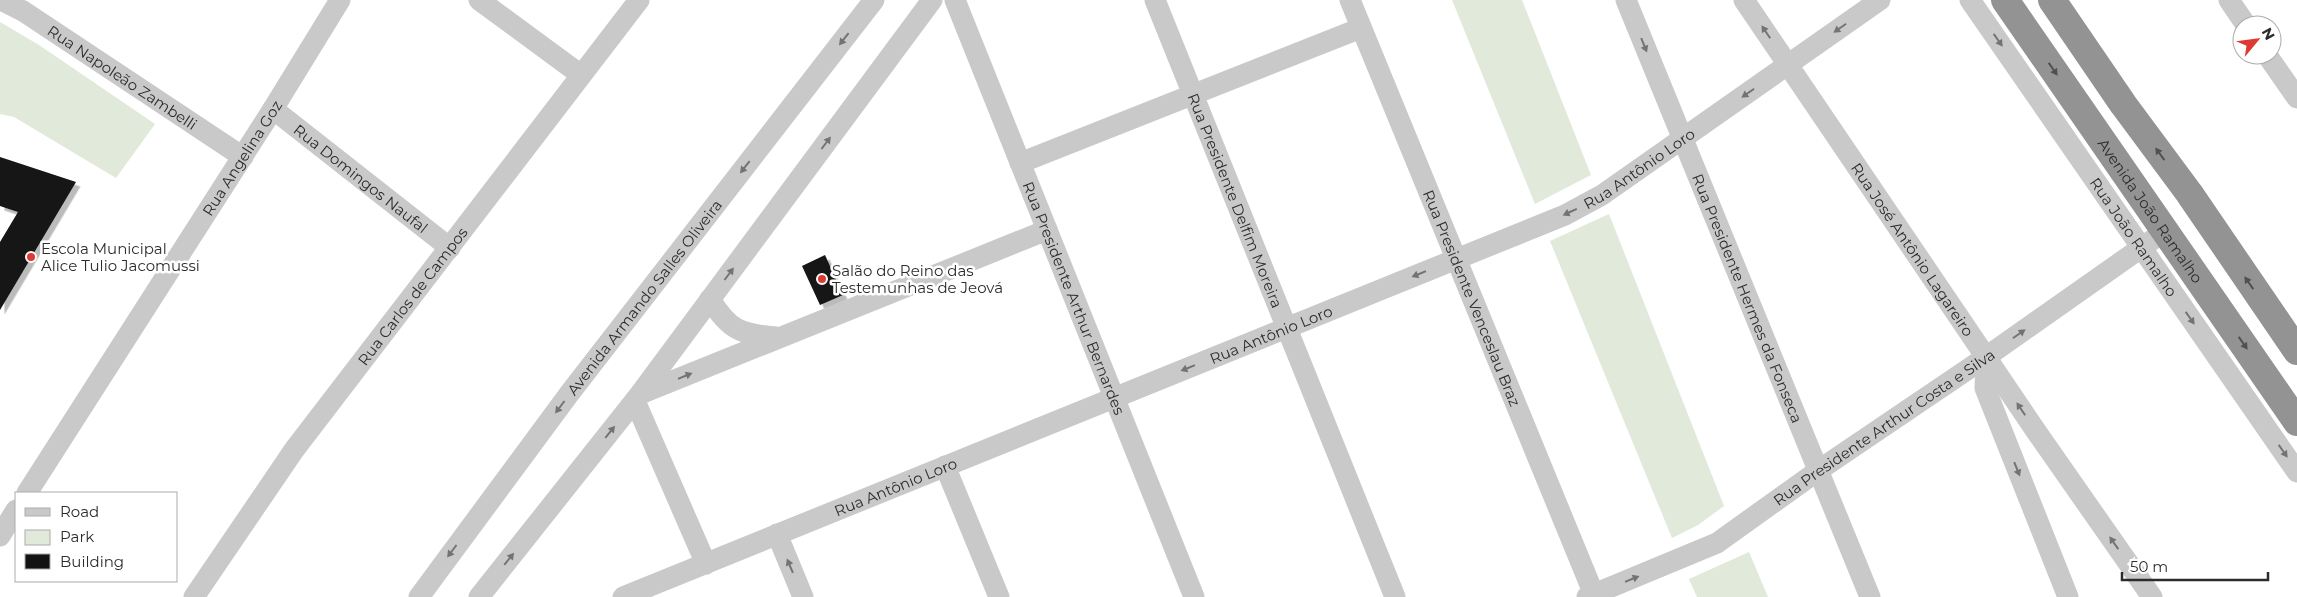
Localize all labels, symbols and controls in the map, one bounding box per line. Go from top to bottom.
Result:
north arrow [2232,15,2282,65]
street label: Rua Napoleão Zambelli [44,21,201,133]
one-way arrow [1834,23,1847,33]
text: N [2258,24,2279,43]
one-way arrow [1761,26,1771,39]
one-way arrow [839,32,849,46]
one-way arrow [1993,33,2003,47]
one-way arrow [1641,38,1649,52]
one-way arrow [2048,62,2058,76]
one-way arrow [1741,88,1755,98]
street label: Rua Presidente Delfim Moreira [1184,90,1287,311]
street label: Rua Angelina Goz [198,96,286,219]
street label: Rua Domingos Naufal [290,120,432,237]
street label: Rua Antônio Loro [1580,124,1698,213]
street label: Avenida João Ramalho [2094,135,2207,286]
one-way arrow [820,137,831,150]
one-way arrow [2155,147,2165,161]
street label: Rua José Antônio Lagareiro [1847,159,1978,340]
one-way arrow [739,160,750,173]
street label: Rua Presidente Hermes da Fonseca [1688,171,1807,425]
street label: Rua João Ramalho [2086,173,2182,300]
street label: Rua Presidente Arthur Bernardes [1019,179,1130,417]
street label: Rua Presidente Venceslau Braz [1419,187,1525,409]
street label: Avenida Armando Salles Oliveira [562,196,726,399]
one-way arrow [1563,209,1577,217]
street label: Rua Carlos de Campos [353,223,471,369]
place label: Escola Municipal Alice Tulio Jacomussi [41,239,200,275]
marker: Escola Municipal Alice Tulio Jacomussi [25,251,37,263]
place label: Salão do Reino das Testemunhas de Jeová [832,261,1003,297]
one-way arrow [724,267,734,281]
one-way arrow [1411,270,1426,278]
marker: Salão do Reino das Testemunhas de Jeová [816,273,828,285]
one-way arrow [2245,276,2254,289]
street label: Rua Antônio Loro [1207,301,1335,368]
one-way arrow [2185,311,2195,324]
one-way arrow [2013,329,2026,339]
one-way arrow [2238,336,2248,350]
street label: Rua Presidente Arthur Costa e Silva [1769,344,1998,509]
one-way arrow [1180,365,1195,372]
one-way arrow [678,371,692,379]
one-way arrow [554,400,565,413]
one-way arrow [2017,402,2026,416]
one-way arrow [605,426,616,439]
one-way arrow [2278,444,2288,458]
street label: Rua Antônio Loro [831,453,960,520]
one-way arrow [2013,462,2021,477]
legend [15,492,178,582]
text: Road [60,502,99,521]
text: Park [60,527,94,546]
one-way arrow [2109,536,2119,549]
one-way arrow [446,544,457,557]
scale bar [2122,550,2268,582]
text: Building [60,552,124,571]
one-way arrow [504,553,515,566]
text: 50 m [2130,557,2168,576]
one-way arrow [786,559,794,573]
one-way arrow [1625,574,1639,582]

